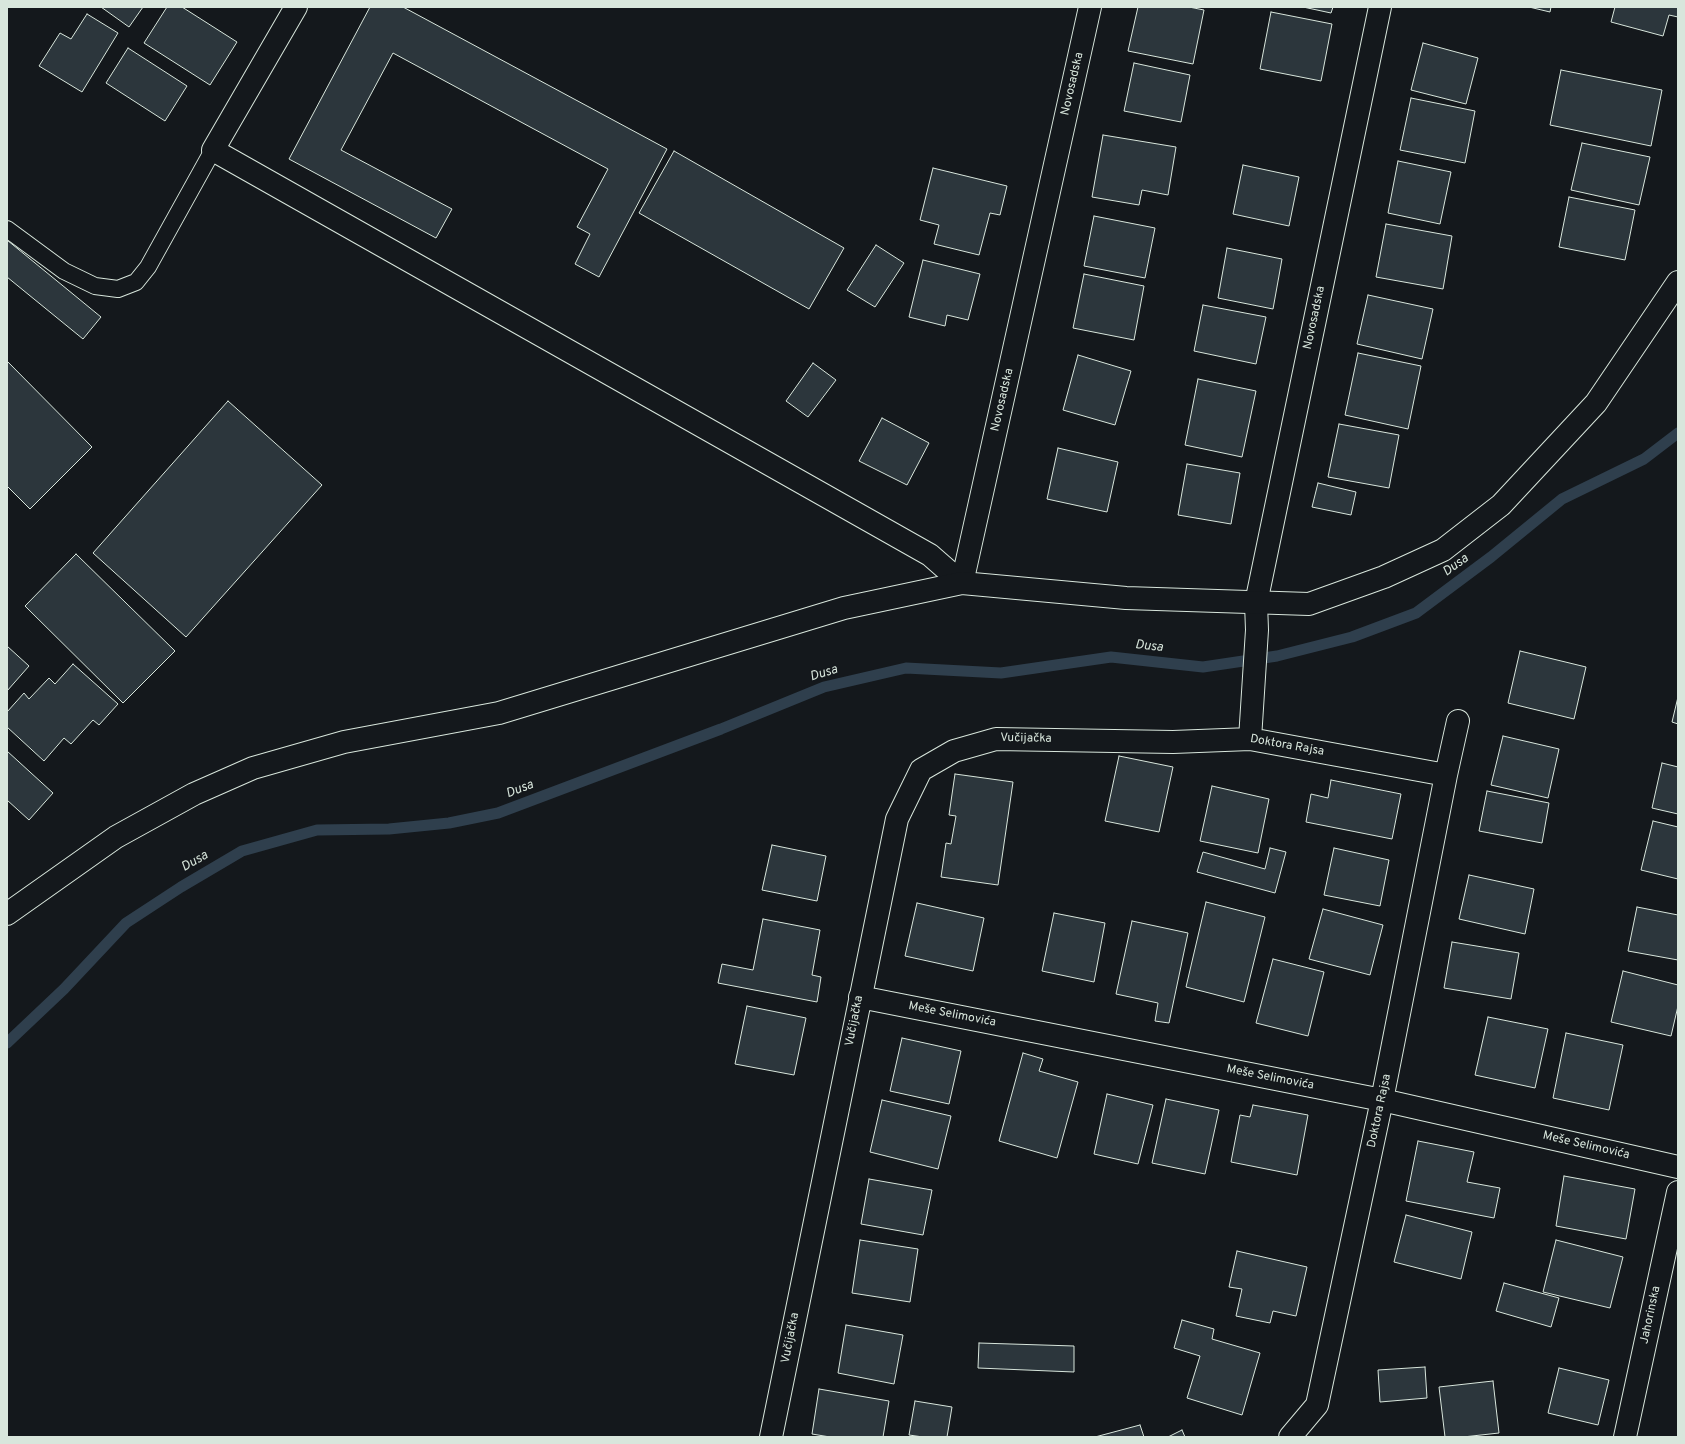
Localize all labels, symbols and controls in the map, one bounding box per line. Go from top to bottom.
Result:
street label: Novosadska [1059,51,1087,117]
street label: Novosadska [1301,285,1329,351]
street label: Novosadska [989,367,1017,433]
water label: Dusa [1440,551,1472,581]
water label: Dusa [1134,638,1164,656]
water label: Dusa [808,662,840,686]
street label: Vučijačka [1000,731,1052,747]
street label: Doktora Rajsa [1249,732,1325,760]
water label: Dusa [504,778,536,802]
water label: Dusa [179,848,211,876]
street label: Vučijačka [843,994,867,1048]
street label: Meše Selimovića [907,999,997,1031]
street label: Meše Selimovića [1225,1062,1315,1094]
street label: Doktora Rajsa [1365,1073,1395,1149]
street label: Meše Selimovića [1541,1129,1631,1163]
street label: Jahorinska [1638,1285,1664,1345]
street label: Vučijačka [779,1311,803,1365]

